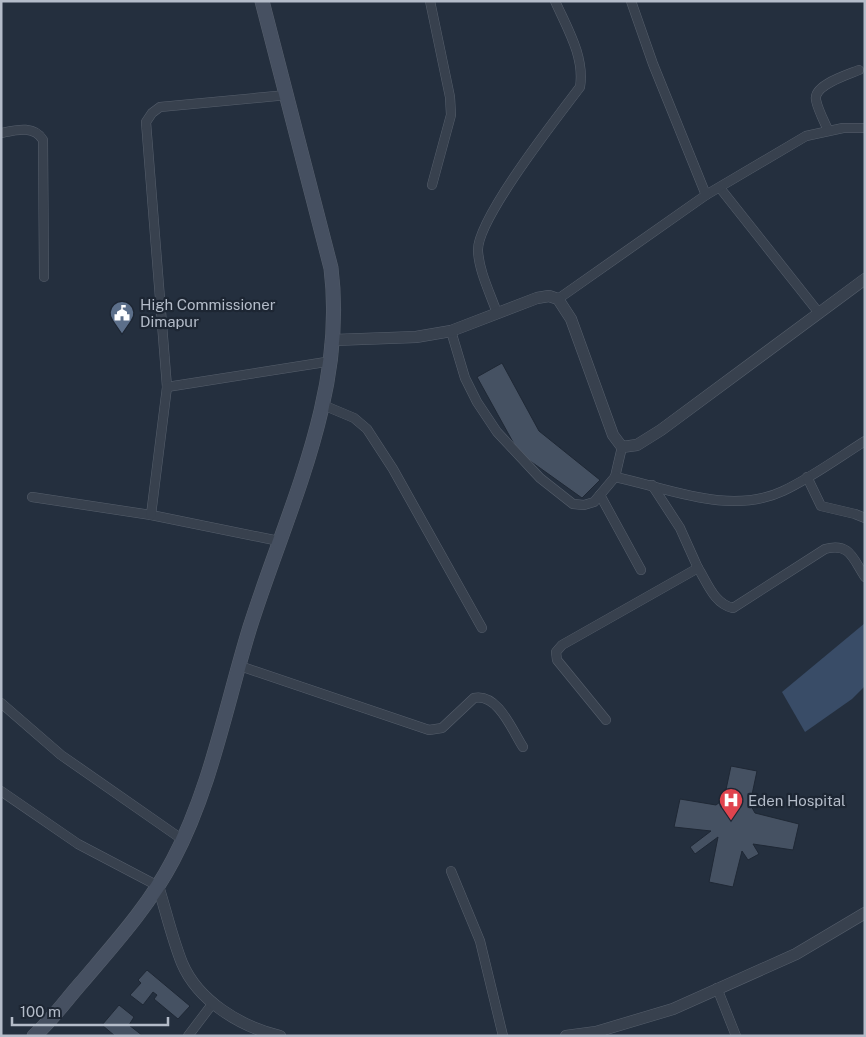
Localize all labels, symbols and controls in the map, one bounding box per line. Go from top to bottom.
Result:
place label: High Commissioner Dimapur [140,296,276,330]
public building icon: High Commissioner Dimapur [109,300,135,334]
hospital icon: Eden Hospital [718,787,744,821]
place label: Eden Hospital [748,792,846,809]
scale bar [12,994,169,1026]
text: 100 m [20,1003,61,1020]

